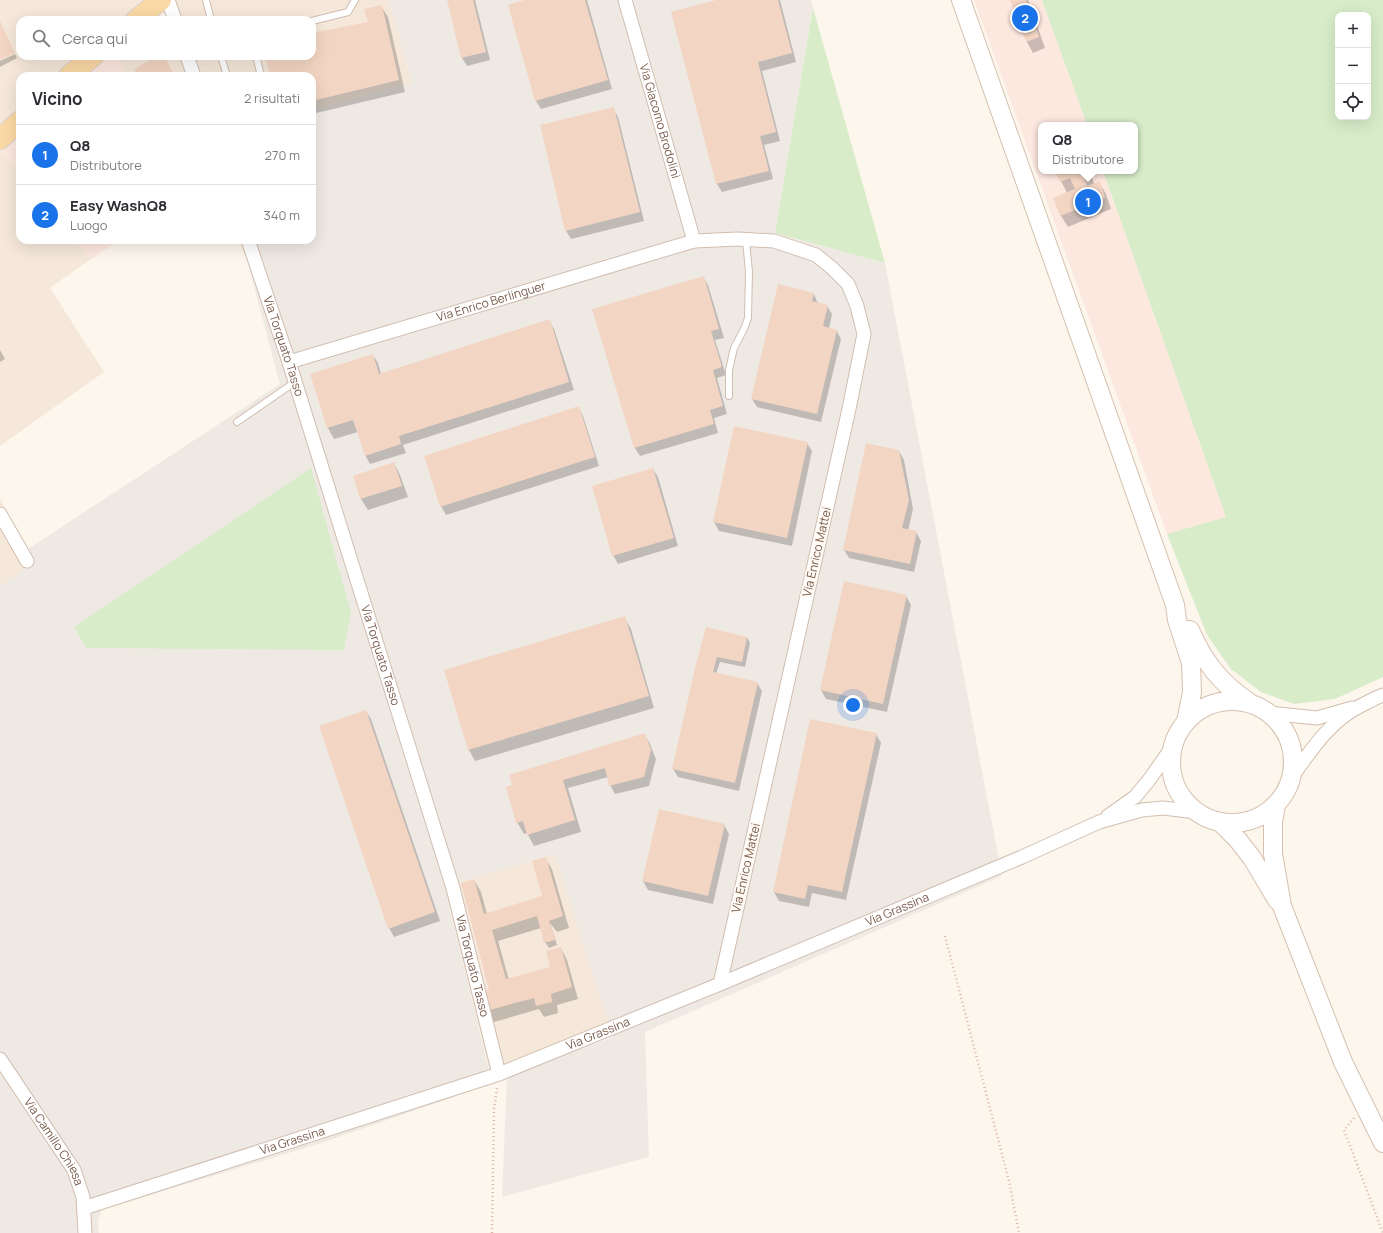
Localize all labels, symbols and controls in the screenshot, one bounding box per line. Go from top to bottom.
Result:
pin: 2 [1012,3,1038,33]
map controls [1335,12,1371,120]
button: + [1335,12,1371,48]
search box [16,16,316,60]
icon: search [30,27,52,49]
text: Cerca qui [62,28,128,49]
button: − [1335,48,1371,84]
street label: Via Giacomo Brodolini [636,62,685,180]
button: locate [1335,84,1371,120]
text: Vicino [32,87,83,110]
text: 2 risultati [244,89,300,107]
popup [1038,122,1138,174]
text: Q8 [1052,129,1073,150]
text: Q8 [70,135,90,156]
text: 1 [42,146,48,164]
text: 270 m [265,146,300,164]
text: Distributore [1052,150,1124,168]
text: Distributore [70,156,142,174]
pin: 1 [1075,187,1101,217]
text: Easy WashQ8 [70,195,167,216]
text: 2 [41,206,49,224]
text: 340 m [264,206,300,224]
text: Luogo [70,216,107,234]
street label: Via Enrico Berlinguer [434,277,548,325]
street label: Via Torquato Tasso [259,294,308,398]
street label: Via Enrico Mattei [798,505,835,598]
street label: Via Torquato Tasso [357,603,405,708]
your location [843,695,863,715]
street label: Via Enrico Mattei [727,821,764,914]
street label: Via Grassina [863,888,931,930]
street label: Via Torquato Tasso [452,913,494,1019]
street label: Via Grassina [563,1013,632,1054]
street label: Via Camillo Chiesa [20,1094,88,1188]
street label: Via Grassina [258,1122,327,1159]

